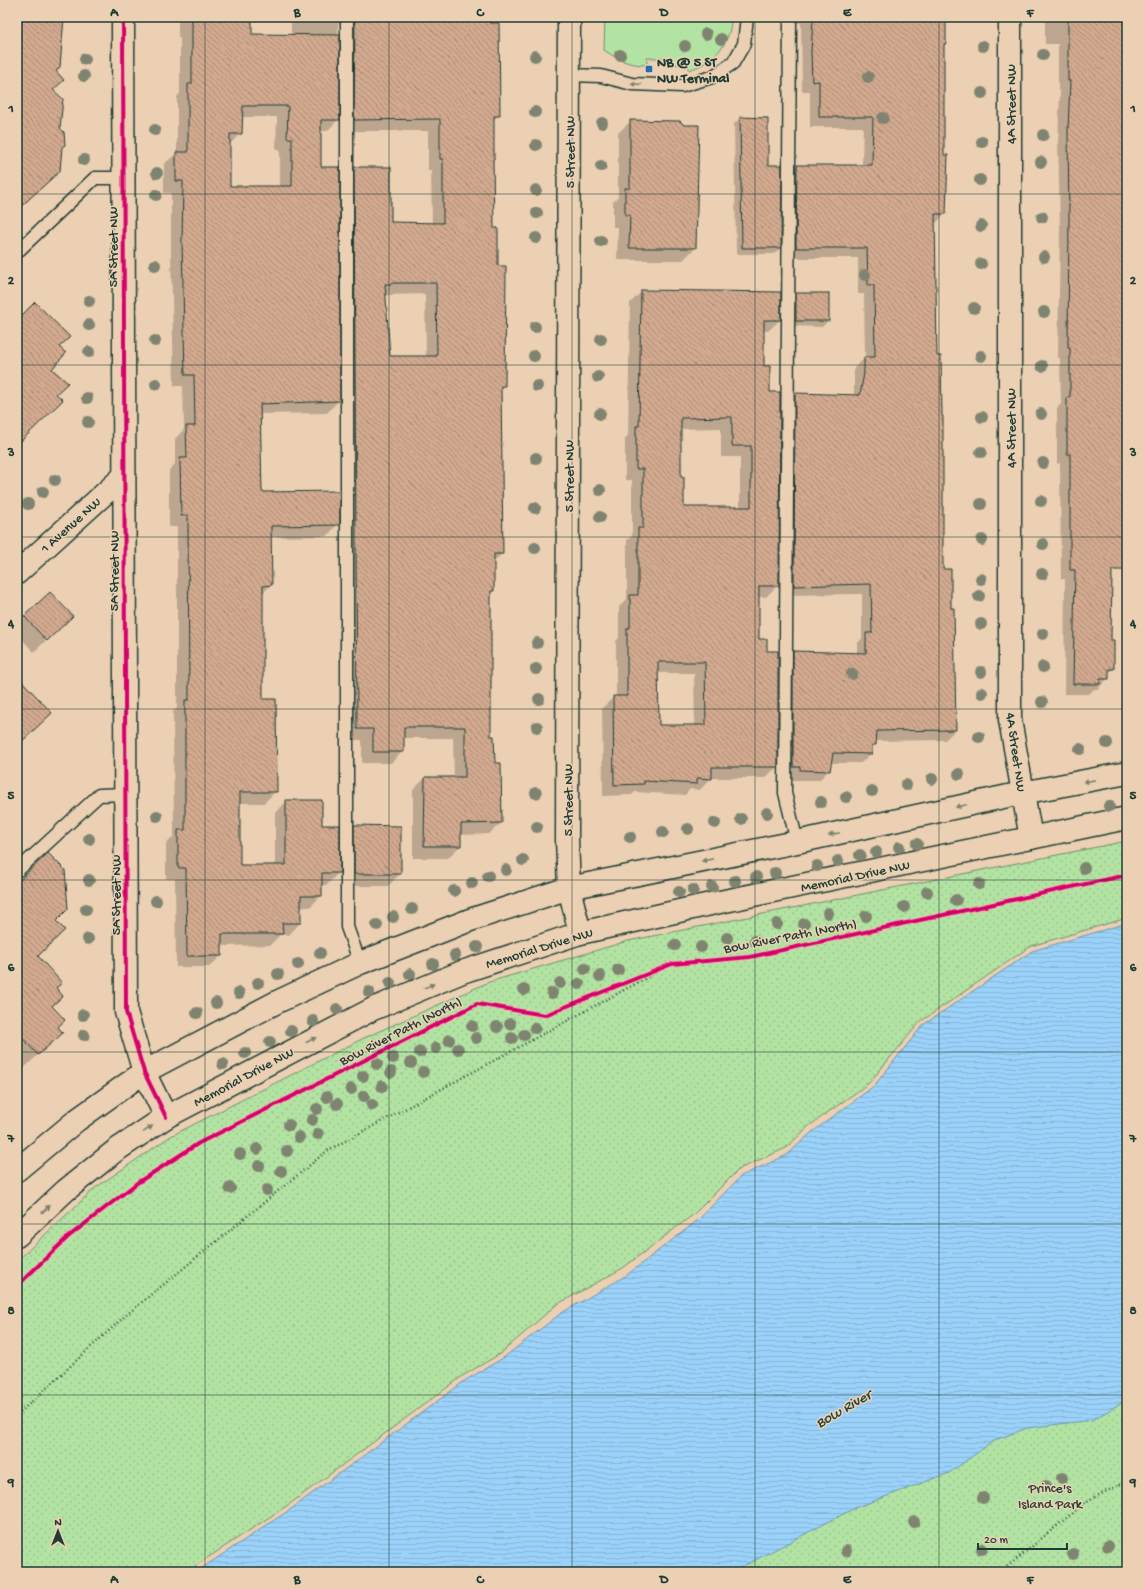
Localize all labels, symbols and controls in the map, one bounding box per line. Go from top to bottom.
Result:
text: A [109,6,119,21]
text: B [293,6,302,21]
text: C [475,6,485,21]
text: D [659,6,669,21]
text: E [843,6,852,21]
text: F [1026,6,1035,21]
place label: NB @ 5 ST NW Terminal [657,55,729,88]
marker: NB @ 5 ST NW Terminal [644,64,654,74]
street label: 4A Street NW [1004,64,1021,144]
one-way arrow [630,81,643,87]
text: 1 [7,102,14,117]
text: 1 [1129,102,1136,117]
street label: 5 Street NW [563,116,580,188]
street label: 5A Street NW [106,207,123,287]
text: 2 [8,274,15,289]
text: 2 [1130,274,1137,289]
street label: 4A Street NW [1004,388,1021,468]
street label: 5 Street NW [562,440,579,512]
text: 3 [7,446,15,461]
text: 3 [1129,446,1137,461]
street label: 1 Avenue NW [37,494,105,558]
street label: 5A Street NW [107,531,124,611]
text: 4 [7,617,15,632]
text: 4 [1129,617,1137,632]
street label: 4A Street NW [1001,712,1029,793]
street label: 5 Street NW [561,764,578,836]
one-way arrow [1083,778,1095,784]
text: 5 [8,789,15,804]
text: 5 [1130,789,1137,804]
one-way arrow [955,804,967,810]
one-way arrow [828,832,840,838]
street label: 5A Street NW [109,855,126,935]
one-way arrow [701,858,713,864]
street label: Memorial Drive NW [799,858,912,897]
street label: Bow River Path (North) [722,916,858,959]
street label: Memorial Drive NW [484,925,595,974]
text: 6 [8,961,15,976]
text: 6 [1130,961,1137,976]
one-way arrow [423,982,435,988]
street label: Bow River Path (North) [336,994,465,1071]
one-way arrow [305,1037,317,1044]
street label: Memorial Drive NW [191,1045,297,1112]
one-way arrow [142,1125,153,1133]
text: 7 [7,1132,16,1147]
text: 7 [1129,1132,1138,1147]
one-way arrow [41,1205,51,1214]
text: 8 [7,1304,15,1319]
text: 8 [1129,1304,1137,1319]
water label: Bow River [813,1385,877,1433]
text: 9 [7,1476,15,1491]
text: 9 [1129,1476,1137,1491]
park label: Prince's Island Park [1018,1481,1084,1514]
north arrow [38,1511,78,1551]
text: N [54,1517,62,1529]
scale bar [978,1525,1067,1551]
text: 20 m [984,1534,1009,1548]
text: A [109,1573,119,1588]
text: B [293,1573,302,1588]
text: C [475,1573,485,1588]
text: D [659,1573,669,1588]
text: E [843,1573,852,1588]
text: F [1026,1573,1035,1588]

